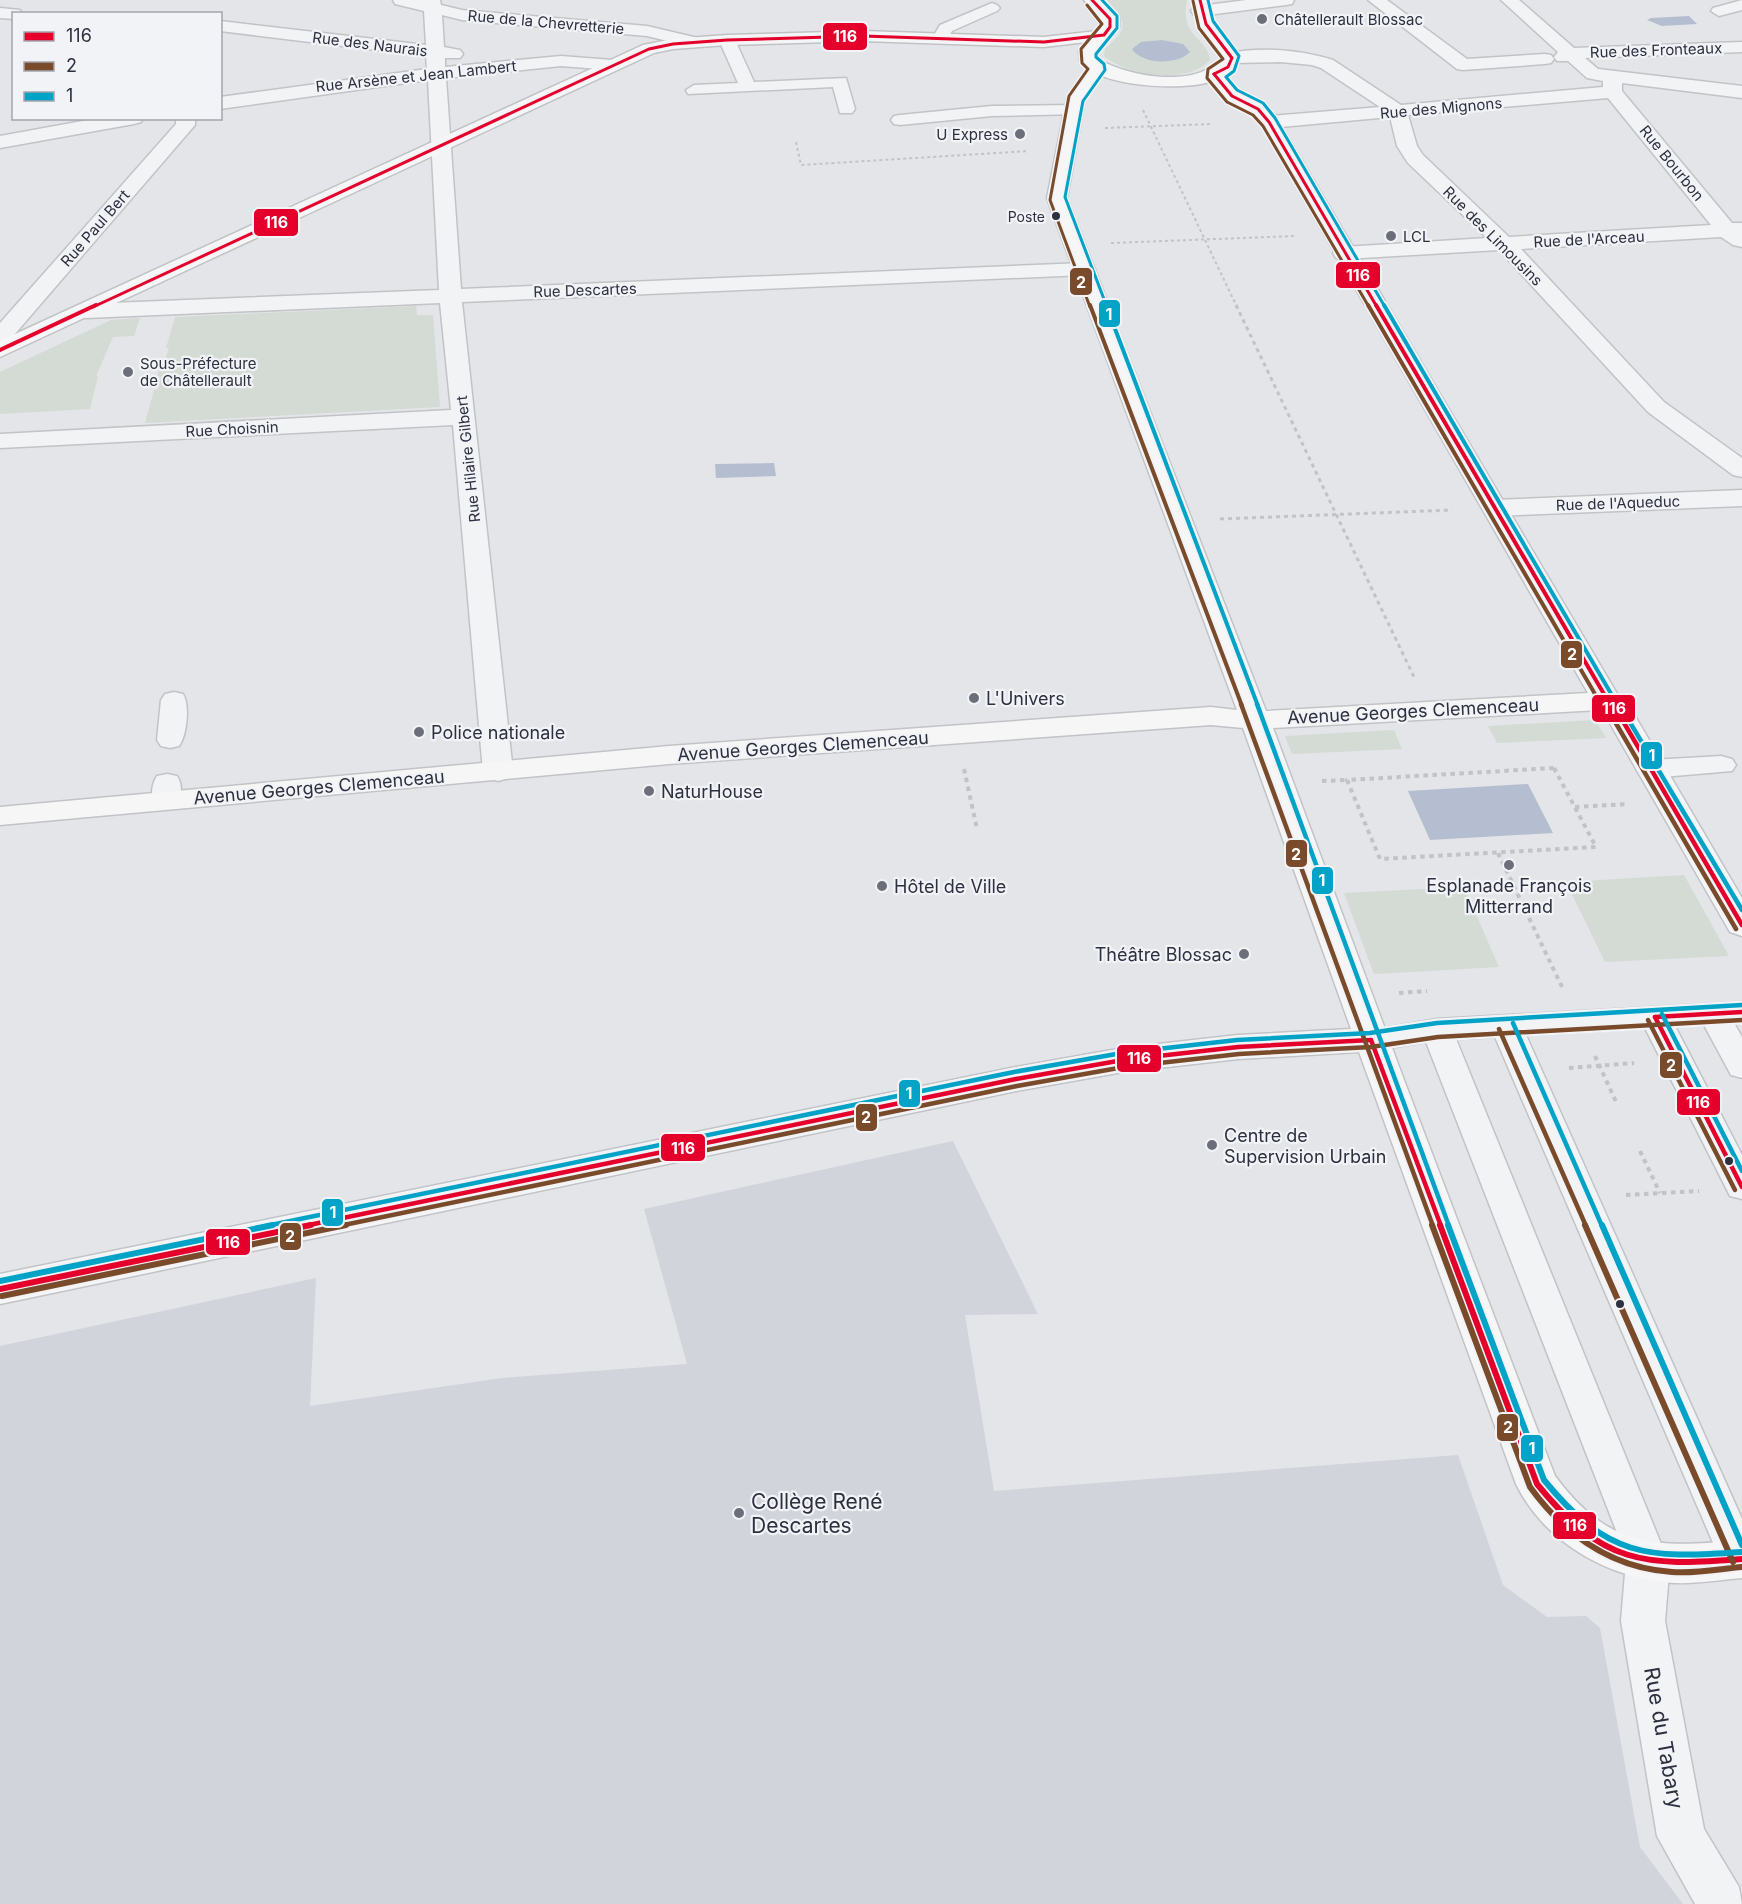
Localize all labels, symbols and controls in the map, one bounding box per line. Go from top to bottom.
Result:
street label: Rue de la Chevretterie [467,6,625,38]
place label: Châtellerault Blossac [1274,10,1423,29]
legend [12,12,222,120]
marker: Châtellerault Blossac [1255,12,1269,26]
line badge: 116 [822,22,868,51]
text: 116 [66,25,92,46]
text: 116 [833,26,857,46]
street label: Rue des Naurais [311,28,429,60]
street label: Rue des Fronteaux [1590,38,1722,62]
text: 2 [66,55,77,76]
street label: Rue Arsène et Jean Lambert [315,56,517,96]
text: 1 [66,85,73,106]
street label: Rue des Mignons [1379,93,1503,123]
street label: Rue Bourbon [1636,121,1708,205]
place label: U Express [936,125,1008,144]
marker: U Express [1013,127,1027,141]
street label: Rue des Limousins [1439,182,1547,290]
street label: Rue Paul Bert [56,186,134,270]
line badge: 116 [253,208,299,237]
place label: Poste [1008,208,1045,225]
marker: Poste [1050,210,1062,222]
text: 116 [264,212,288,232]
place label: LCL [1403,227,1431,246]
street label: Rue de l'Arceau [1533,227,1645,251]
marker: LCL [1384,229,1398,243]
line badge: 116 [1335,261,1381,289]
text: 116 [1346,265,1370,285]
line badge: 2 [1069,267,1093,296]
text: 2 [1076,272,1086,292]
street label: Rue Descartes [533,279,637,301]
line badge: 1 [1098,299,1121,328]
text: 1 [1106,304,1112,324]
place label: Sous-Préfecture de Châtellerault [140,354,256,390]
marker: Sous-Préfecture de Châtellerault [121,365,135,379]
street label: Rue Hilaire Gilbert [452,395,484,523]
street label: Rue Choisnin [185,417,279,441]
street label: Rue de l'Aqueduc [1556,491,1680,515]
line badge: 2 [1560,640,1583,669]
text: 2 [1567,644,1577,664]
place label: L'Univers [986,688,1065,709]
marker: L'Univers [967,691,981,705]
street label: Avenue Georges Clemenceau [1287,694,1539,728]
line badge: 116 [1591,694,1636,723]
text: 116 [1602,698,1626,718]
place label: Police nationale [431,722,565,743]
marker: Police nationale [412,725,426,739]
street label: Avenue Georges Clemenceau [676,727,930,765]
line badge: 1 [1640,741,1663,770]
text: 1 [1649,745,1655,765]
street label: Avenue Georges Clemenceau [192,766,446,808]
place label: NaturHouse [661,781,763,802]
marker: NaturHouse [642,784,656,798]
line badge: 2 [1285,839,1308,868]
text: 2 [1291,844,1301,864]
marker: Esplanade François Mitterrand [1502,858,1516,872]
line badge: 1 [1311,866,1334,895]
text: 1 [1319,870,1325,890]
place label: Esplanade François Mitterrand [1426,875,1592,917]
place label: Hôtel de Ville [894,876,1006,897]
marker: Hôtel de Ville [875,879,889,893]
place label: Théâtre Blossac [1095,944,1232,965]
marker: Théâtre Blossac [1237,947,1251,961]
line badge: 116 [1116,1044,1162,1073]
text: 116 [1127,1048,1151,1068]
line badge: 2 [1659,1051,1683,1079]
text: 2 [1666,1055,1676,1075]
line badge: 1 [898,1079,921,1108]
text: 1 [906,1083,912,1103]
line badge: 116 [1676,1088,1721,1116]
text: 116 [1686,1092,1710,1112]
line badge: 2 [855,1103,878,1132]
text: 2 [861,1107,871,1127]
place label: Centre de Supervision Urbain [1224,1125,1386,1167]
line badge: 116 [660,1133,706,1162]
text: 116 [671,1138,695,1158]
marker: Centre de Supervision Urbain [1205,1138,1219,1152]
unlabelled marker [1723,1155,1735,1167]
line badge: 1 [321,1198,344,1227]
text: 1 [330,1202,336,1222]
line badge: 2 [279,1222,302,1251]
text: 2 [285,1226,295,1246]
line badge: 116 [205,1228,251,1256]
text: 116 [216,1232,240,1252]
unlabelled marker [1614,1298,1626,1310]
line badge: 2 [1496,1413,1519,1442]
text: 2 [1503,1417,1513,1437]
line badge: 1 [1520,1434,1544,1463]
text: 1 [1529,1438,1535,1458]
place label: Collège René Descartes [751,1489,882,1538]
marker: Collège René Descartes [732,1506,746,1520]
line badge: 116 [1552,1511,1597,1540]
text: 116 [1563,1515,1587,1535]
street label: Rue du Tabary [1639,1665,1689,1811]

